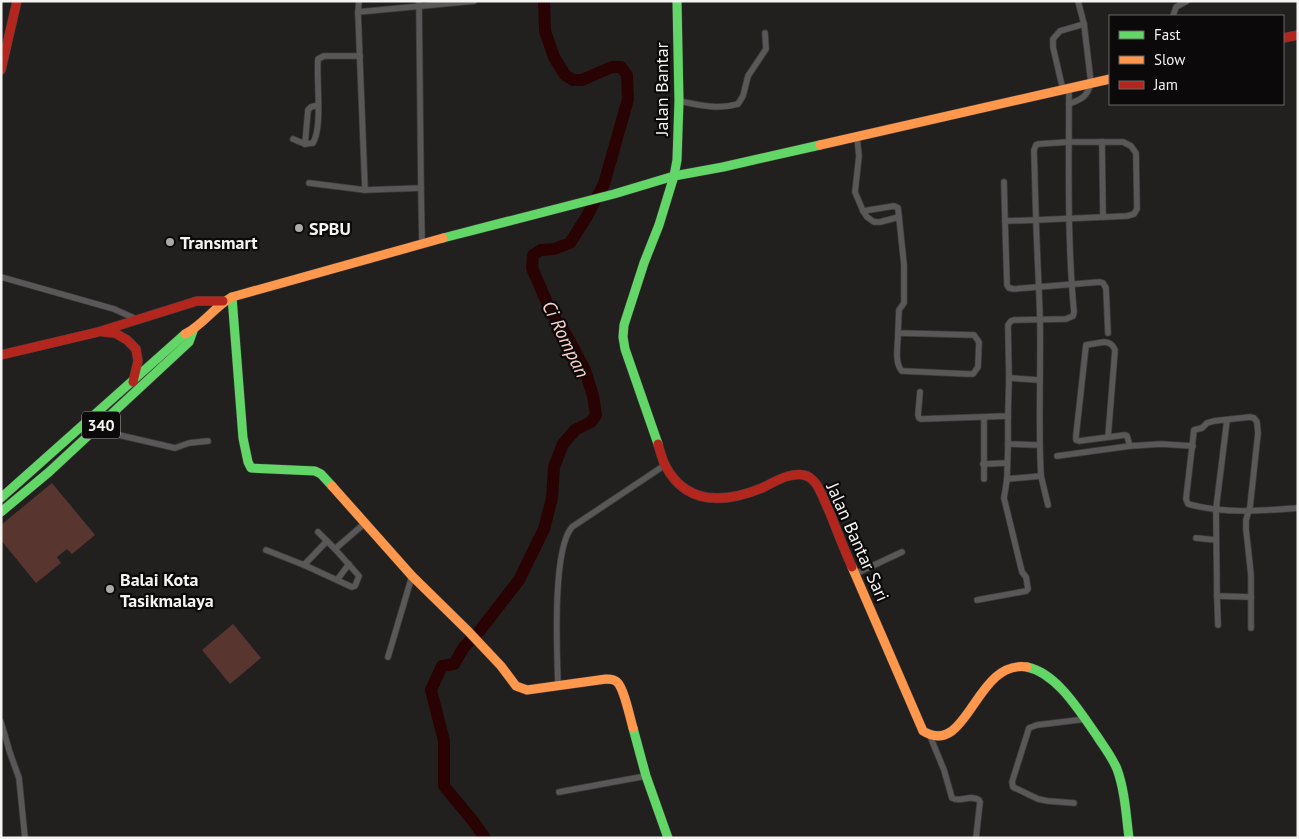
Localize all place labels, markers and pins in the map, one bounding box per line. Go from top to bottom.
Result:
place label: SPBU [309,217,351,240]
marker: SPBU [293,222,305,234]
place label: Transmart [180,231,258,254]
marker: Transmart [164,236,176,248]
place label: Balai Kota Tasikmalaya [120,568,214,612]
marker: Balai Kota Tasikmalaya [104,583,116,595]

